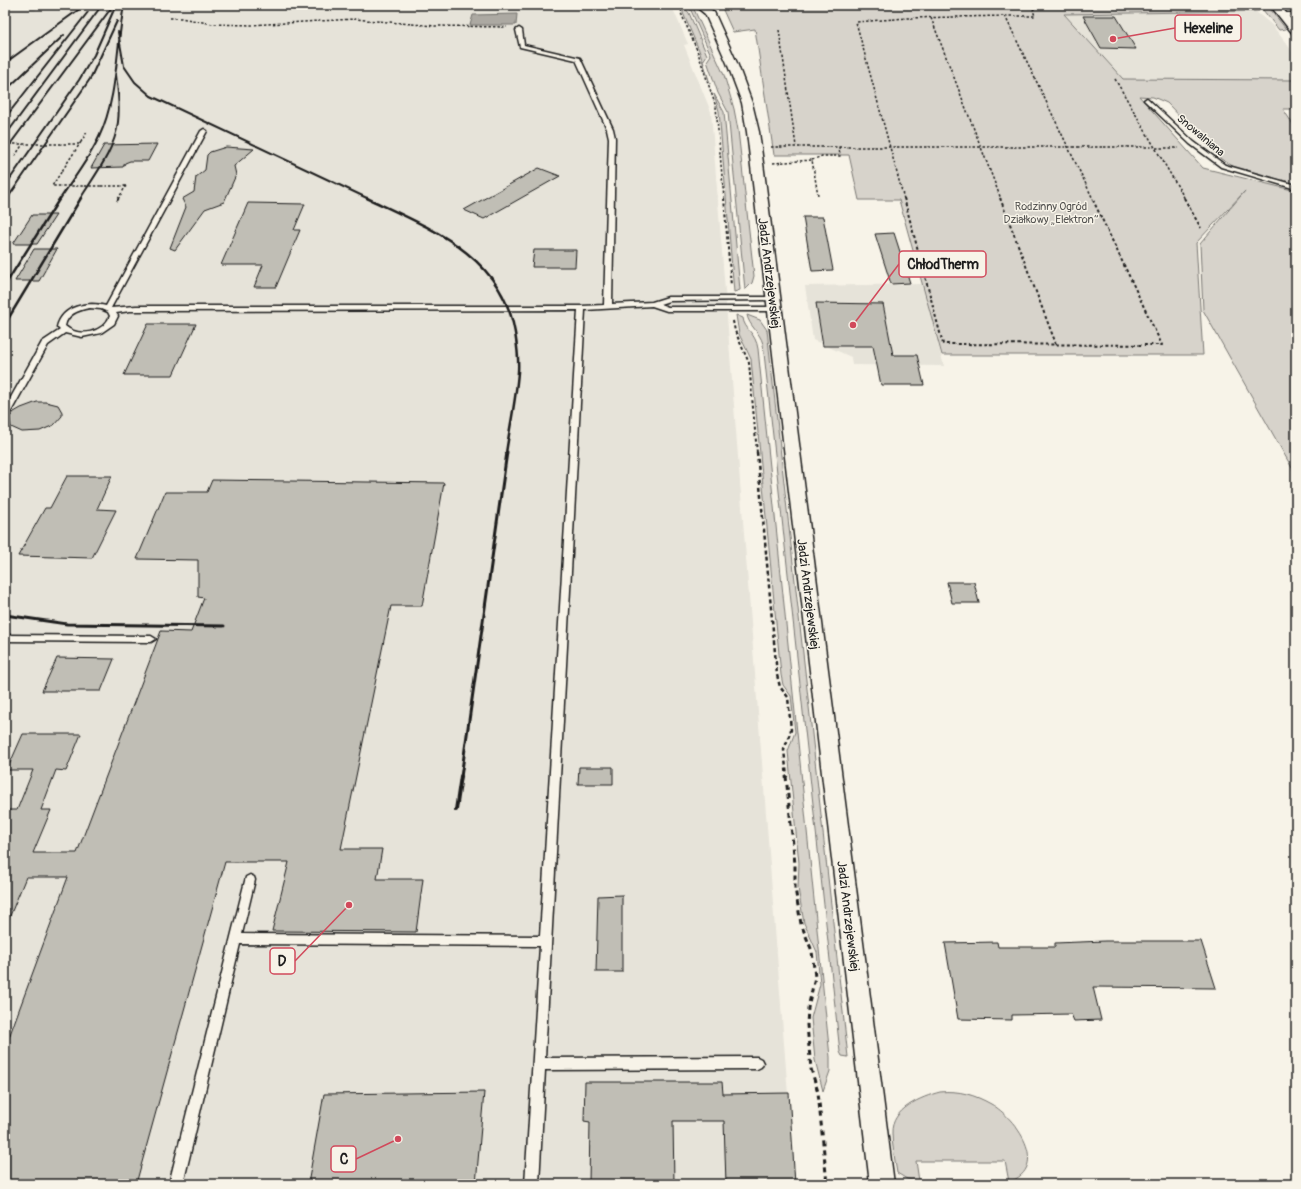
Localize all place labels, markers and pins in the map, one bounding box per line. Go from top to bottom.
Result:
callout: Hexeline [1175,15,1241,41]
callout: ChłodTherm [899,251,986,277]
callout: D [270,948,295,974]
callout: C [331,1146,356,1172]

